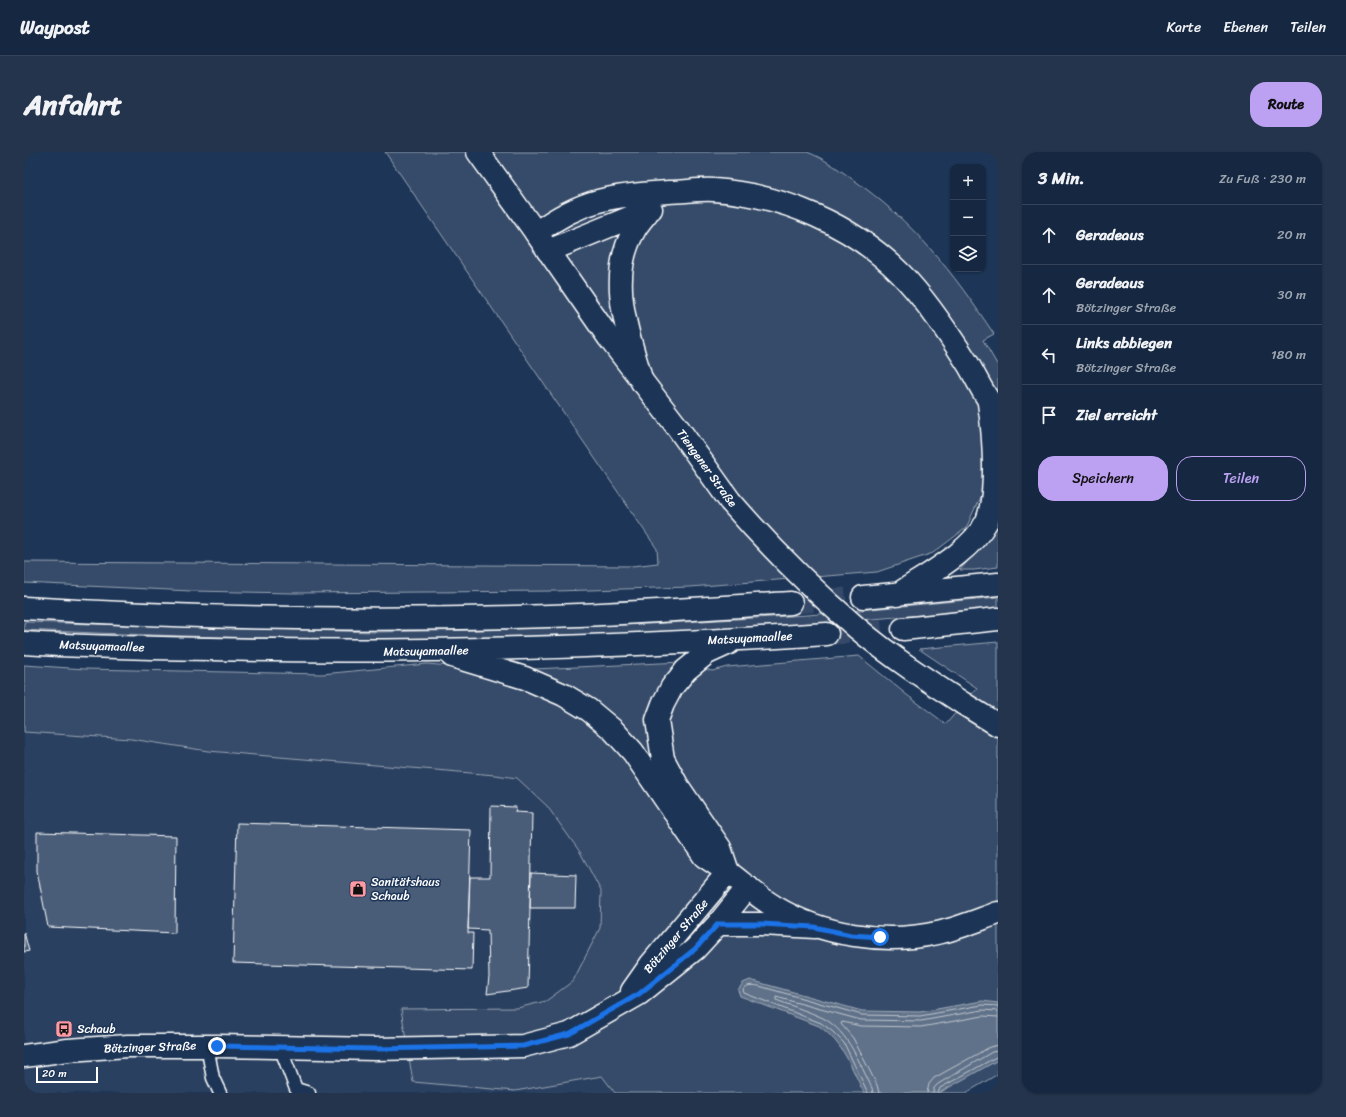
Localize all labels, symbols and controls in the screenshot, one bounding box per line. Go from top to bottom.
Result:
text: Waypost [20,11,90,44]
text: Karte [1167,15,1201,40]
text: Ebenen [1223,15,1268,40]
text: Teilen [1290,15,1326,40]
text: Anfahrt [24,80,122,129]
button: Route [1250,82,1322,127]
text: 3 Min. [1038,163,1085,193]
map controls [950,164,986,272]
button: + [950,164,986,200]
text: Zu Fuß · 230 m [1219,167,1306,190]
button: − [950,200,986,236]
text: Geradeaus [1076,222,1144,248]
text: 20 m [1277,223,1306,246]
icon: ahead [1038,224,1060,246]
button: layers [950,236,986,272]
text: Geradeaus [1076,270,1144,296]
text: 30 m [1277,283,1306,306]
icon: ahead [1038,284,1060,306]
text: Bötzinger Straße [1076,296,1176,319]
text: Links abbiegen [1076,330,1172,356]
text: 180 m [1271,343,1306,366]
icon: left [1038,344,1060,366]
text: Bötzinger Straße [1076,356,1176,379]
text: Ziel erreicht [1076,402,1157,428]
icon: arrive [1038,404,1060,426]
street label: Tiengener Straße [671,424,743,512]
button: Speichern [1038,456,1168,501]
button: Teilen [1176,456,1306,501]
street label: Matsuyamaallee [707,625,793,651]
street label: Matsuyamaallee [59,634,145,658]
street label: Matsuyamaallee [383,639,469,663]
place label: Sanitätshaus Schaub [371,871,440,907]
shop icon: Sanitätshaus Schaub [348,879,368,899]
street label: Bötzinger Straße [638,894,714,978]
route start [871,928,889,946]
place label: Schaub [77,1018,116,1040]
bus stop icon: Schaub [54,1019,74,1039]
street label: Bötzinger Straße [103,1034,197,1060]
route end [208,1037,226,1055]
text: 20 m [42,1064,67,1083]
scale bar [36,1065,98,1084]

